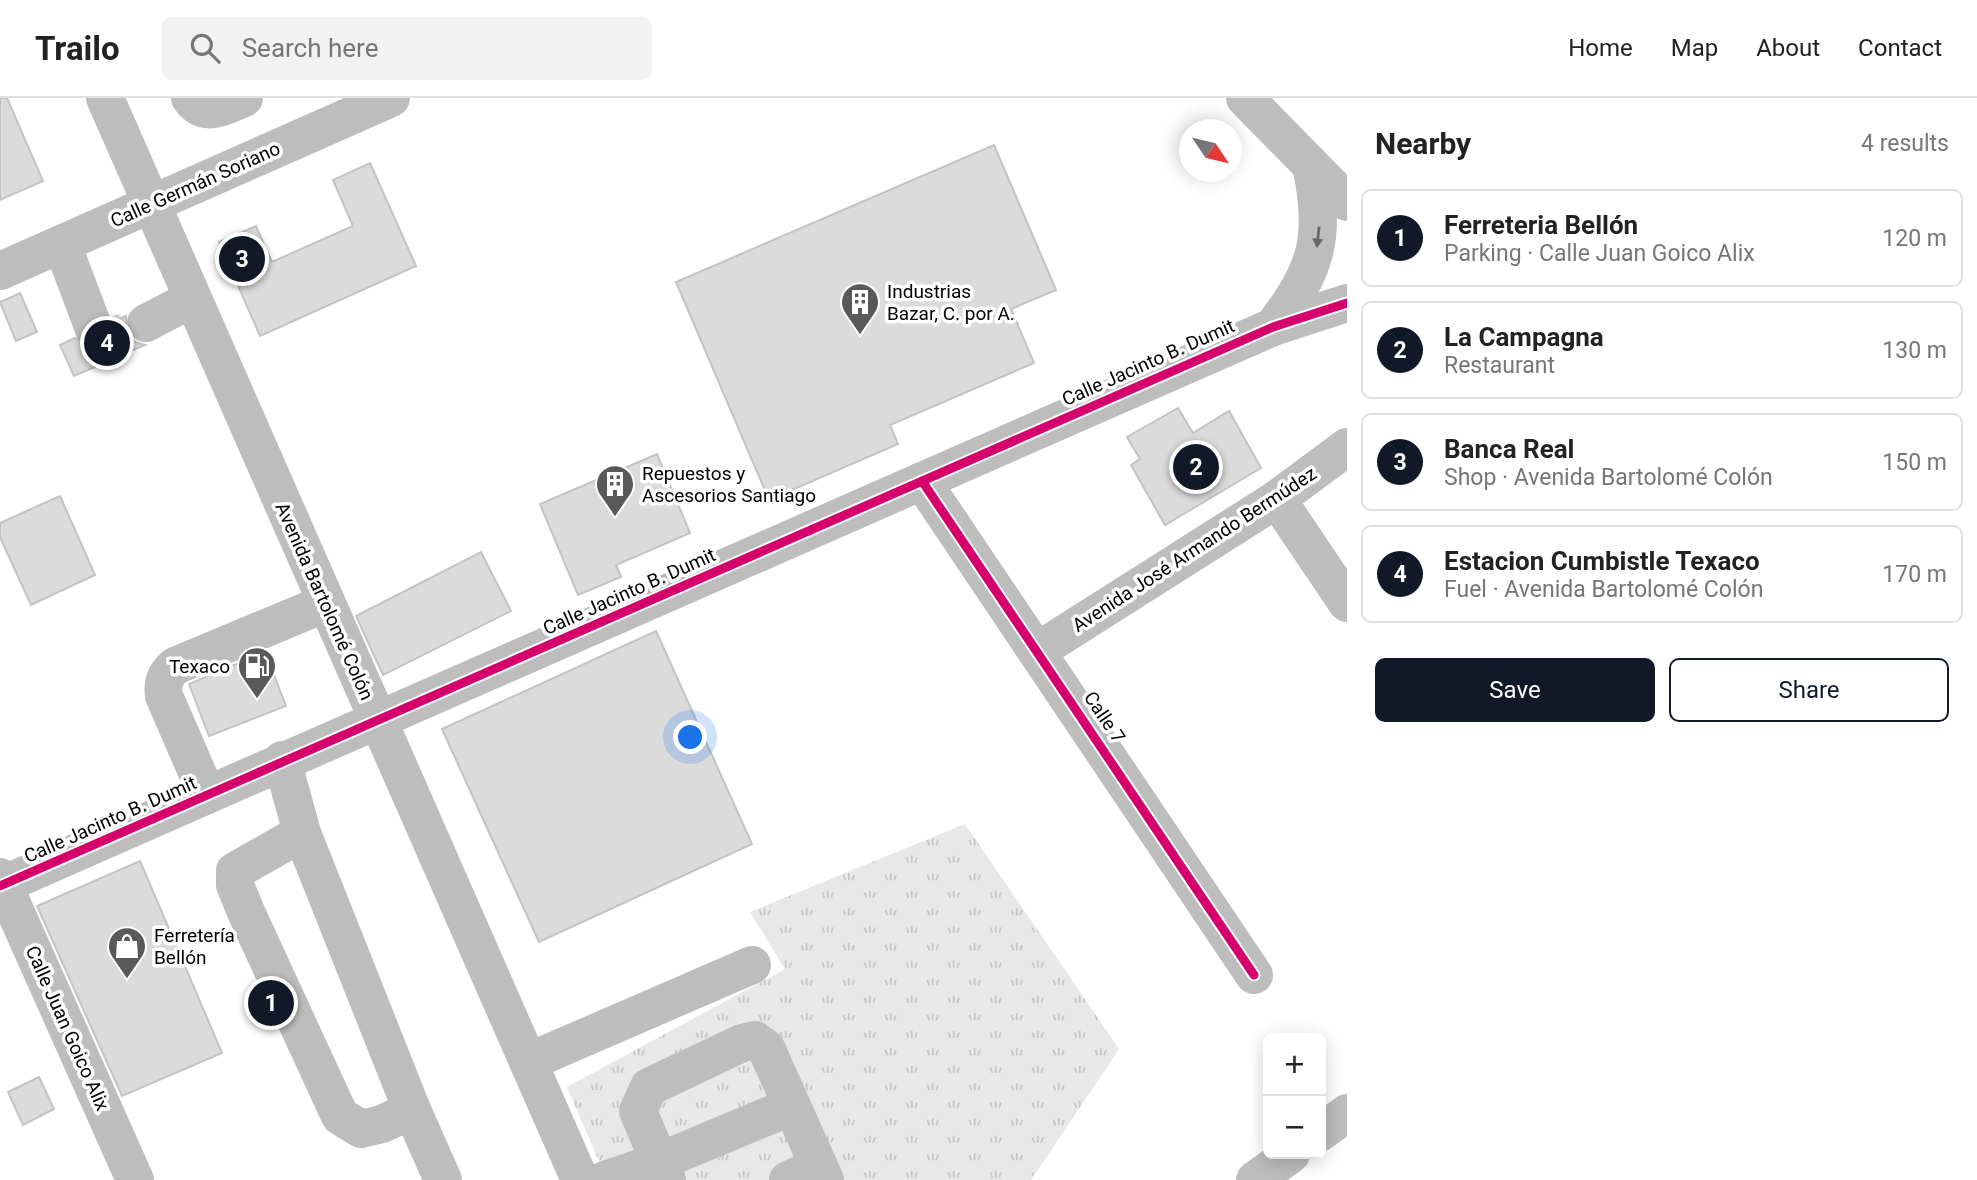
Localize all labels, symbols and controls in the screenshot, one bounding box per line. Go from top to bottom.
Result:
search box [162,17,652,80]
text: Trailo [35,29,120,68]
icon: search [186,29,224,67]
text: Search here [242,33,378,63]
text: Home [1568,34,1633,62]
text: Map [1671,34,1718,62]
text: About [1756,34,1820,62]
text: Contact [1858,34,1942,62]
north arrow [1179,119,1242,182]
text: Nearby [1375,126,1471,161]
text: 4 results [1861,130,1949,157]
street label: Calle Germán Soriano [107,137,284,232]
text: Ferreteria Bellón [1444,210,1638,240]
text: 1 [1393,225,1407,252]
text: 120 m [1882,225,1947,252]
one-way arrow [1312,226,1323,248]
pin: 3 [219,233,265,285]
text: Parking · Calle Juan Goico Alix [1444,240,1755,267]
place label: Industrias Bazar, C. por A. [887,280,1015,325]
building icon: Industrias Bazar, C. por A. [839,281,881,336]
street label: Calle Jacinto B. Dumit [1058,314,1238,411]
pin: 4 [84,317,130,369]
text: La Campagna [1444,322,1604,352]
text: 2 [1393,337,1407,364]
text: 130 m [1882,337,1947,364]
text: Restaurant [1444,352,1555,379]
text: Banca Real [1444,434,1575,464]
pin: 2 [1173,441,1219,493]
text: 3 [1393,449,1407,476]
text: 150 m [1882,449,1947,476]
place label: Repuestos y Ascesorios Santiago [642,462,816,507]
street label: Avenida José Armando Bermúdez [1068,462,1321,637]
building icon: Repuestos y Ascesorios Santiago [594,463,636,518]
text: Shop · Avenida Bartolomé Colón [1444,464,1773,491]
street label: Avenida Bartolomé Colón [271,499,379,704]
street label: Calle Jacinto B. Dumit [539,543,719,640]
text: Estacion Cumbistle Texaco [1444,546,1760,576]
text: 4 [1393,561,1407,588]
text: 170 m [1882,561,1947,588]
text: Fuel · Avenida Bartolomé Colón [1444,576,1763,603]
fuel station icon: Texaco [236,645,278,700]
place label: Texaco [169,655,230,678]
button: Save [1375,658,1655,722]
button: Share [1669,658,1949,722]
street label: Calle 7 [1079,687,1130,748]
your location [673,720,707,754]
street label: Calle Jacinto B. Dumit [20,771,200,868]
place label: Ferretería Bellón [154,924,235,969]
shop icon: Ferretería Bellón [106,925,148,980]
street label: Calle Juan Goico Alix [21,942,115,1115]
pin: 1 [248,977,294,1029]
map controls [1263,1033,1326,1159]
button: + [1263,1033,1326,1096]
button: − [1263,1096,1326,1159]

